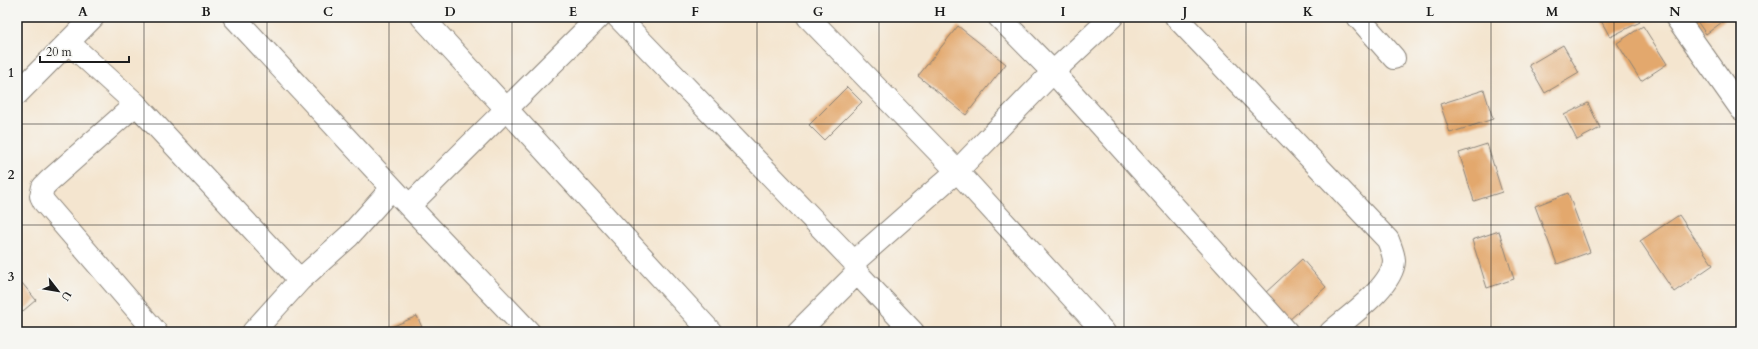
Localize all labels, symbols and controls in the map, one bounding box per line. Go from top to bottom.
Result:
text: A [78,3,88,21]
text: B [201,3,211,21]
text: C [323,3,333,21]
text: D [444,3,456,21]
text: E [569,3,577,21]
text: F [691,3,699,21]
text: G [813,3,824,21]
text: H [934,3,946,21]
text: I [1060,3,1066,21]
text: J [1181,3,1188,21]
text: K [1303,3,1314,21]
text: L [1426,3,1435,21]
text: M [1546,3,1559,21]
text: N [1669,3,1681,21]
scale bar [40,38,129,64]
text: 20 m [46,44,73,60]
text: 1 [8,64,14,82]
text: 2 [8,166,15,184]
text: 3 [8,268,15,286]
north arrow [38,271,78,311]
text: U [57,288,75,304]

